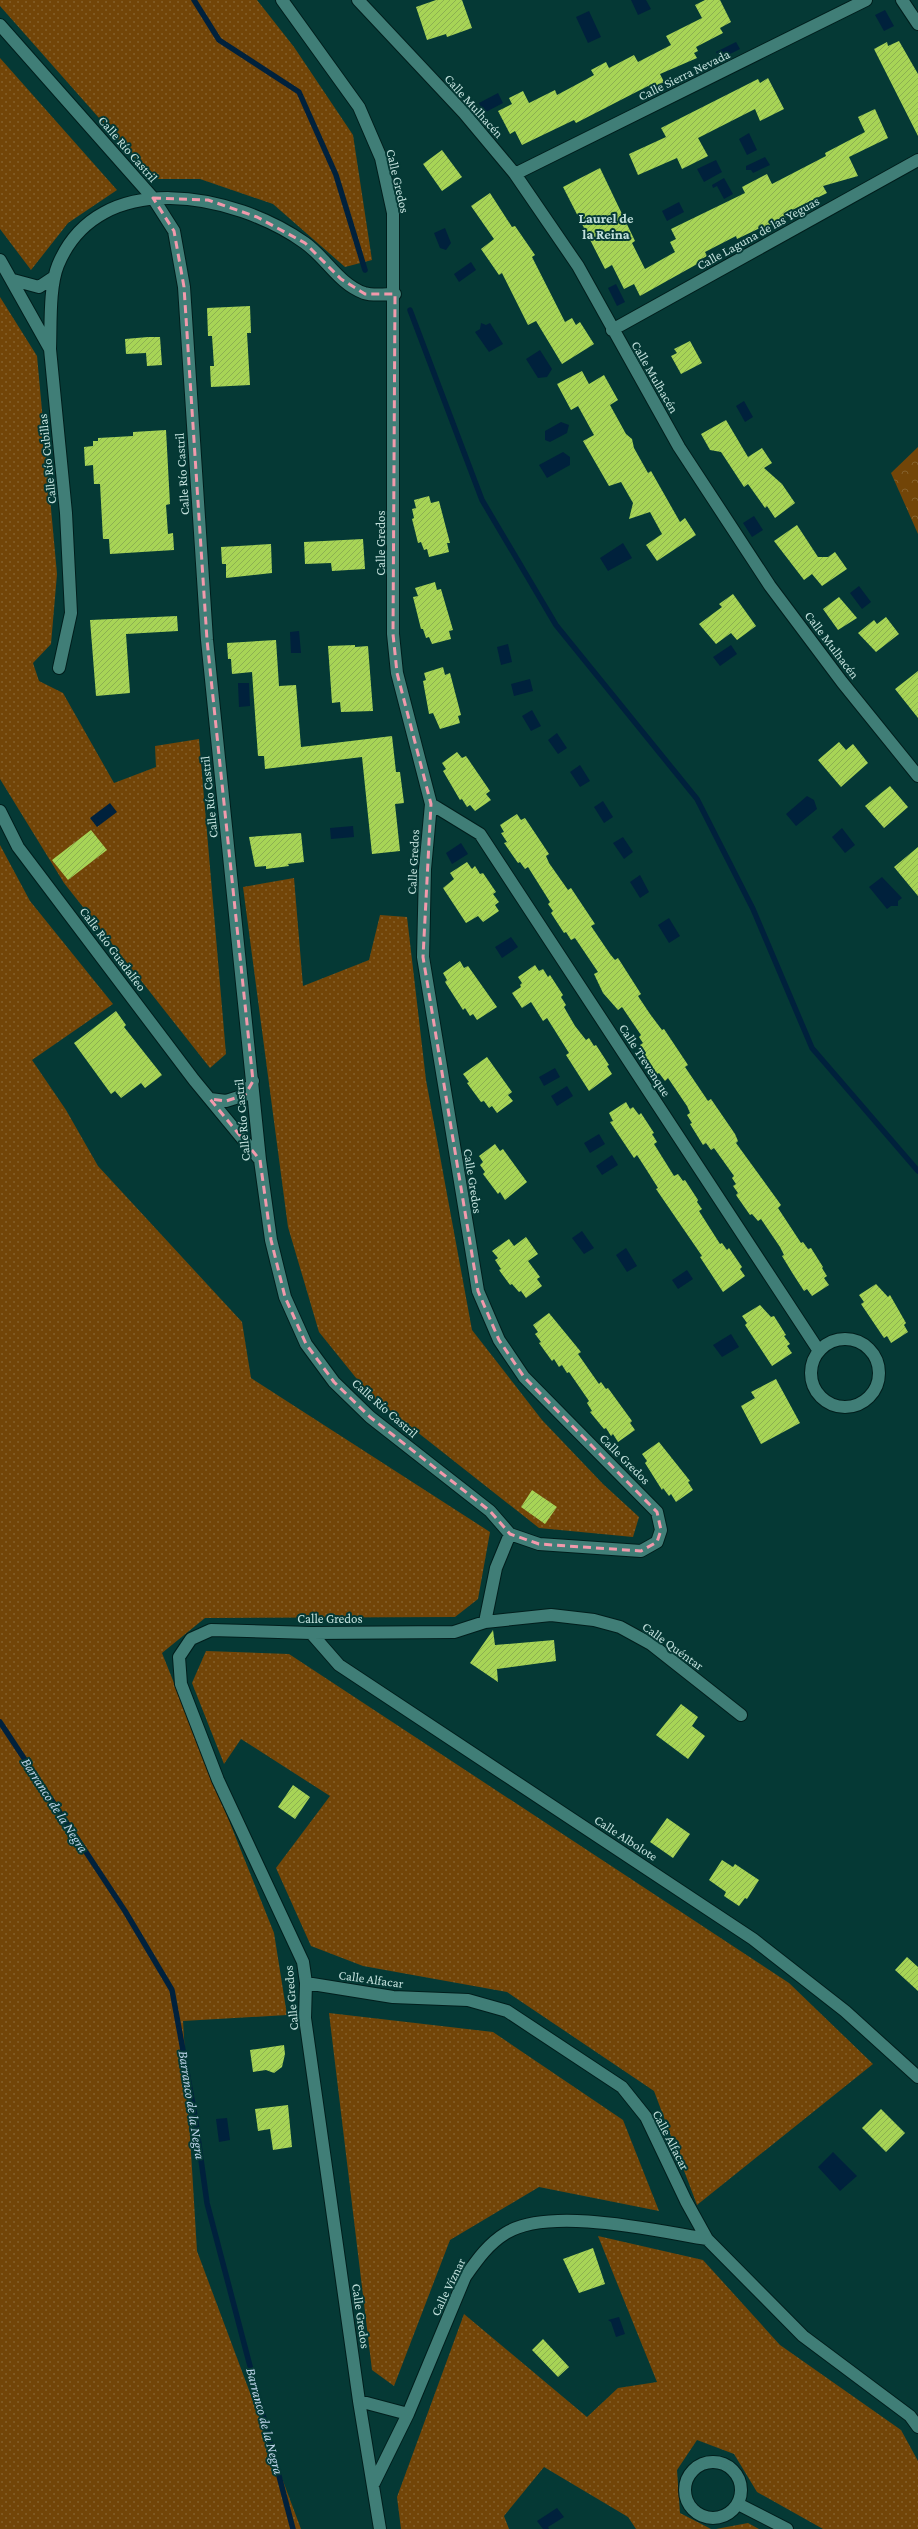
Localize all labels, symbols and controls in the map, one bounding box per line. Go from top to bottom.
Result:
street label: Calle Sierra Nevada [636,46,732,104]
street label: Calle Mulhacén [441,71,507,141]
street label: Calle Río Castril [95,113,161,186]
street label: Calle Gredos [383,148,413,214]
street label: Calle Laguna de las Yeguas [694,193,822,273]
district label: Laurel de la Reina [579,210,634,242]
street label: Calle Mulhacén [628,338,682,416]
street label: Calle Río Cubillas [35,413,59,505]
street label: Calle Río Castril [172,432,192,516]
street label: Calle Gredos [373,510,388,576]
street label: Calle Mulhacén [802,608,862,682]
street label: Calle Río Castril [197,755,221,839]
street label: Calle Gredos [404,829,422,895]
street label: Calle Río Guadalfeo [76,904,150,994]
street label: Calle Trevenque [616,1021,674,1099]
street label: Calle Río Castril [231,1078,253,1162]
street label: Calle Gredos [460,1148,486,1214]
street label: Calle Río Castril [349,1375,422,1441]
street label: Calle Gredos [597,1431,653,1487]
street label: Calle Gredos [297,1611,363,1626]
street label: Calle Quéntar [640,1619,707,1673]
water label: Barranco de la Negra [18,1755,92,1856]
street label: Calle Albolote [592,1812,661,1864]
street label: Calle Gredos [281,1965,301,2031]
street label: Calle Alfacar [338,1967,405,1991]
water label: Barranco de la Negra [176,2049,209,2161]
street label: Calle Alfacar [649,2107,693,2173]
street label: Calle Víznar [428,2255,469,2318]
street label: Calle Gredos [349,2283,373,2349]
water label: Barranco de la Negra [243,2366,287,2477]

